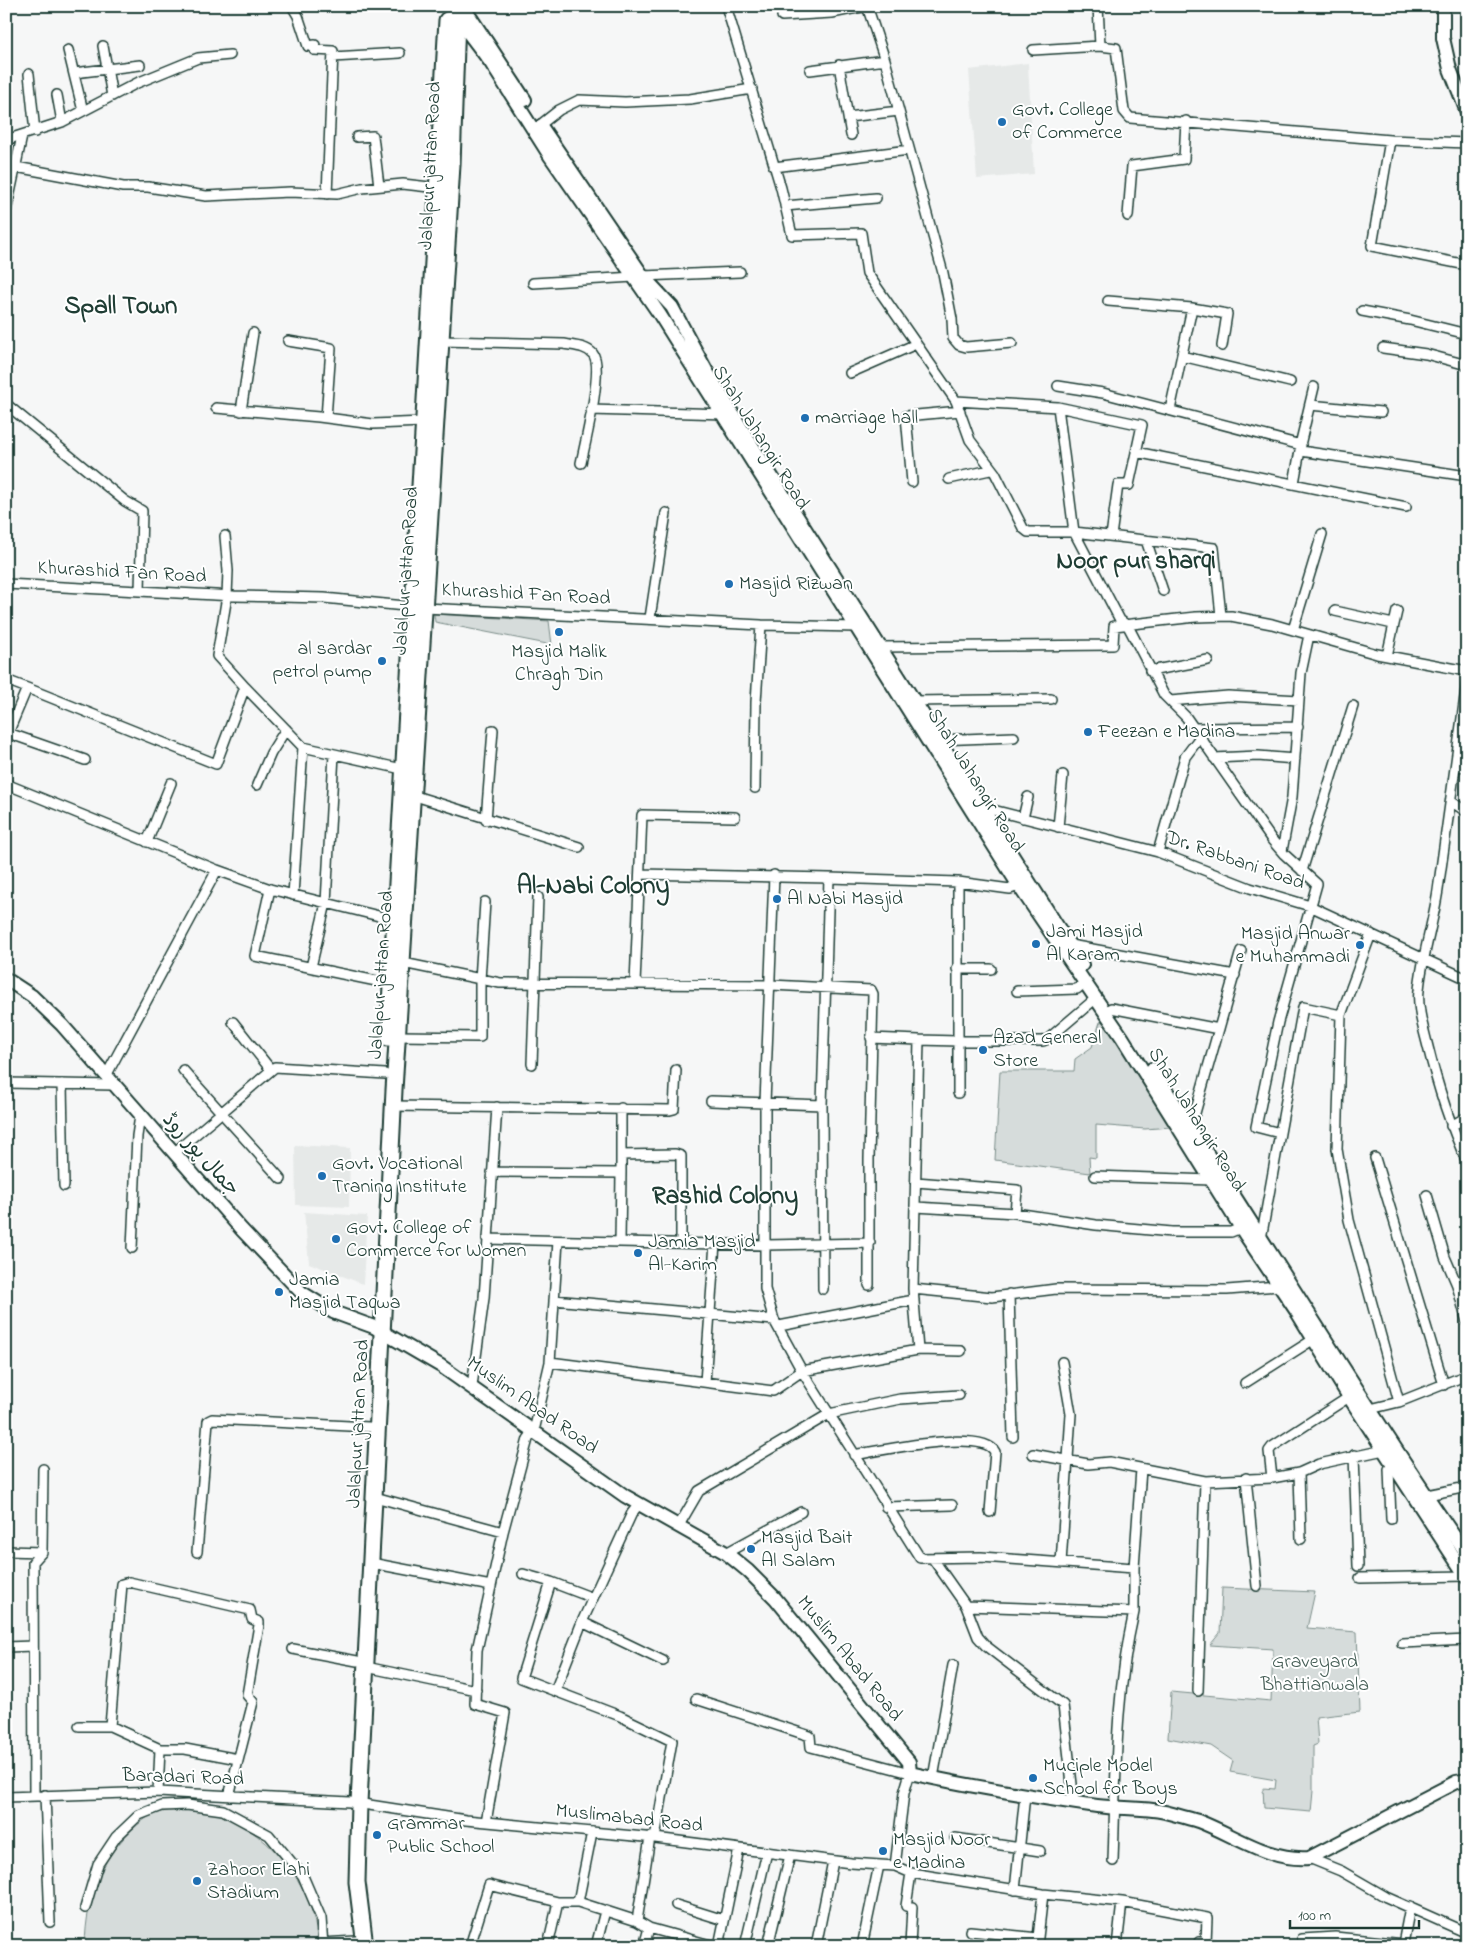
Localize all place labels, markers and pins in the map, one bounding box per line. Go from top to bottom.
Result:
place label: Govt. College of Commerce [1012,96,1122,148]
marker: Govt. College of Commerce [996,116,1008,128]
place label: marriage hall [815,404,918,434]
marker: marriage hall [799,412,811,424]
place label: Masjid Rizwan [739,570,853,599]
marker: Masjid Rizwan [723,578,735,590]
marker: Masjid Malik Chragh Din [553,626,565,638]
place label: al sardar petrol pump [272,635,373,687]
place label: Masjid Malik Chragh Din [511,638,607,691]
marker: al sardar petrol pump [376,655,388,667]
place label: Feezan e Madina [1097,718,1235,747]
marker: Feezan e Madina [1082,726,1094,738]
place label: Al Nabi Masjid [787,885,903,914]
marker: Al Nabi Masjid [771,893,783,905]
place label: Jami Masjid Al Karam [1046,918,1143,970]
place label: Masjid Anwar e Muhammadi [1236,920,1351,972]
marker: Jami Masjid Al Karam [1030,938,1042,950]
marker: Masjid Anwar e Muhammadi [1354,939,1366,951]
place label: Azad General Store [993,1024,1101,1076]
marker: Azad General Store [977,1044,989,1056]
place label: Govt. Vocational Traning Institute [332,1150,467,1203]
marker: Govt. Vocational Traning Institute [316,1170,328,1182]
place label: Govt. College of Commerce for Women [346,1214,526,1266]
place label: Jamia Masjid Al-Karim [648,1228,755,1280]
marker: Govt. College of Commerce for Women [330,1233,342,1245]
marker: Jamia Masjid Al-Karim [632,1247,644,1259]
place label: Jamia Masjid Taqwa [289,1266,400,1318]
marker: Jamia Masjid Taqwa [273,1286,285,1298]
place label: Masjid Bait Al Salam [761,1524,853,1576]
marker: Masjid Bait Al Salam [745,1543,757,1555]
place label: Muciple Model School for Boys [1043,1752,1178,1804]
marker: Muciple Model School for Boys [1027,1772,1039,1784]
place label: Grammar Public School [387,1810,494,1862]
place label: Masjid Noor e Madina [893,1826,991,1878]
marker: Grammar Public School [371,1829,383,1841]
marker: Masjid Noor e Madina [877,1845,889,1857]
place label: Zahoor Elahi Stadium [207,1856,310,1908]
marker: Zahoor Elahi Stadium [191,1875,203,1887]

